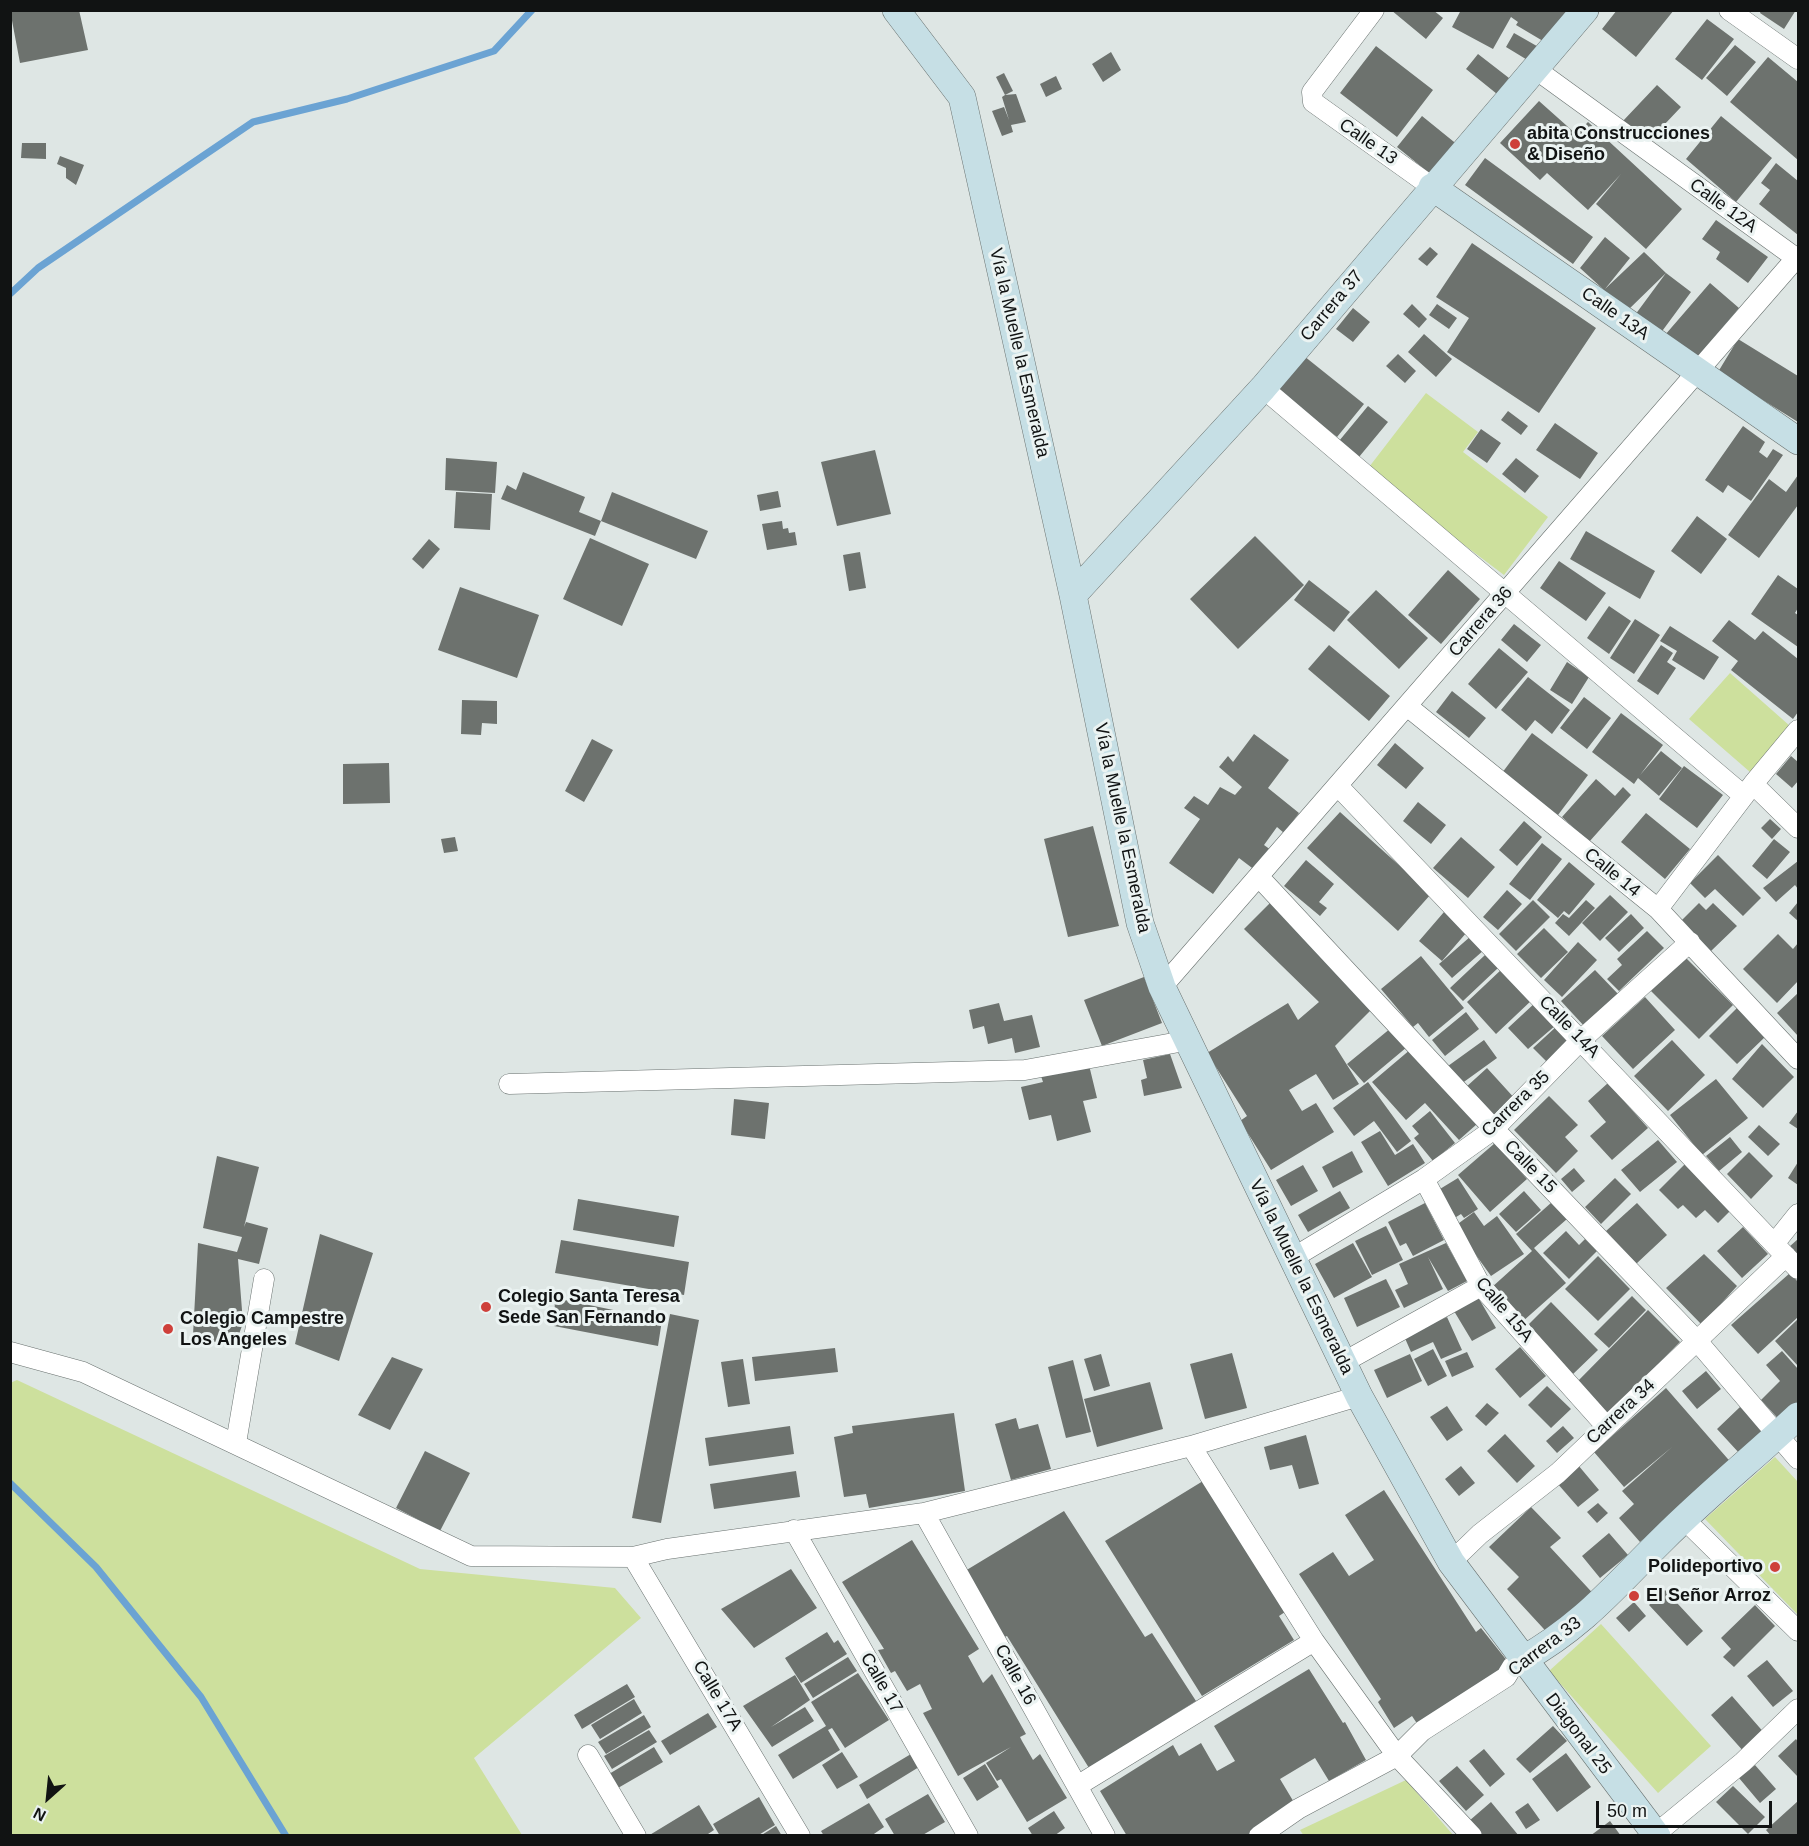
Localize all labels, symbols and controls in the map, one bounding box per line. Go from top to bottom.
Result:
street label: Calle 13 [1335,114,1401,170]
place label: abita Construcciones & Diseño [1527,123,1710,166]
marker: abita Construcciones & Diseño [1508,137,1522,151]
street label: Calle 12A [1685,174,1761,238]
street label: Vía la Muelle la Esmeralda [984,246,1054,460]
street label: Carrera 37 [1296,266,1368,346]
street label: Calle 13A [1577,283,1653,345]
street label: Carrera 36 [1445,582,1517,662]
street label: Vía la Muelle la Esmeralda [1089,721,1155,935]
street label: Calle 14 [1580,844,1644,902]
street label: Calle 14A [1534,991,1604,1063]
street label: Carrera 35 [1478,1066,1554,1142]
street label: Calle 15 [1499,1136,1561,1198]
street label: Vía la Muelle la Esmeralda [1244,1176,1358,1378]
street label: Calle 15A [1471,1273,1537,1347]
place label: Colegio Santa Teresa Sede San Fernando [498,1286,680,1328]
marker: Colegio Santa Teresa Sede San Fernando [479,1300,493,1314]
place label: Colegio Campestre Los Angeles [180,1308,344,1350]
marker: Colegio Campestre Los Angeles [161,1322,175,1336]
street label: Carrera 34 [1582,1375,1660,1449]
place label: Polideportivo [1648,1556,1763,1578]
marker: Polideportivo [1768,1560,1782,1574]
place label: El Señor Arroz [1646,1585,1771,1607]
marker: El Señor Arroz [1627,1589,1641,1603]
street label: Carrera 33 [1504,1612,1586,1682]
street label: Calle 16 [990,1641,1040,1709]
street label: Calle 17 [855,1649,907,1717]
street label: Calle 17A [688,1657,746,1735]
street label: Diagonal 25 [1540,1689,1616,1779]
north arrow [18,1768,78,1828]
scale bar [1599,1789,1774,1827]
text: 50 m [1607,1801,1647,1821]
text: N [31,1804,49,1825]

